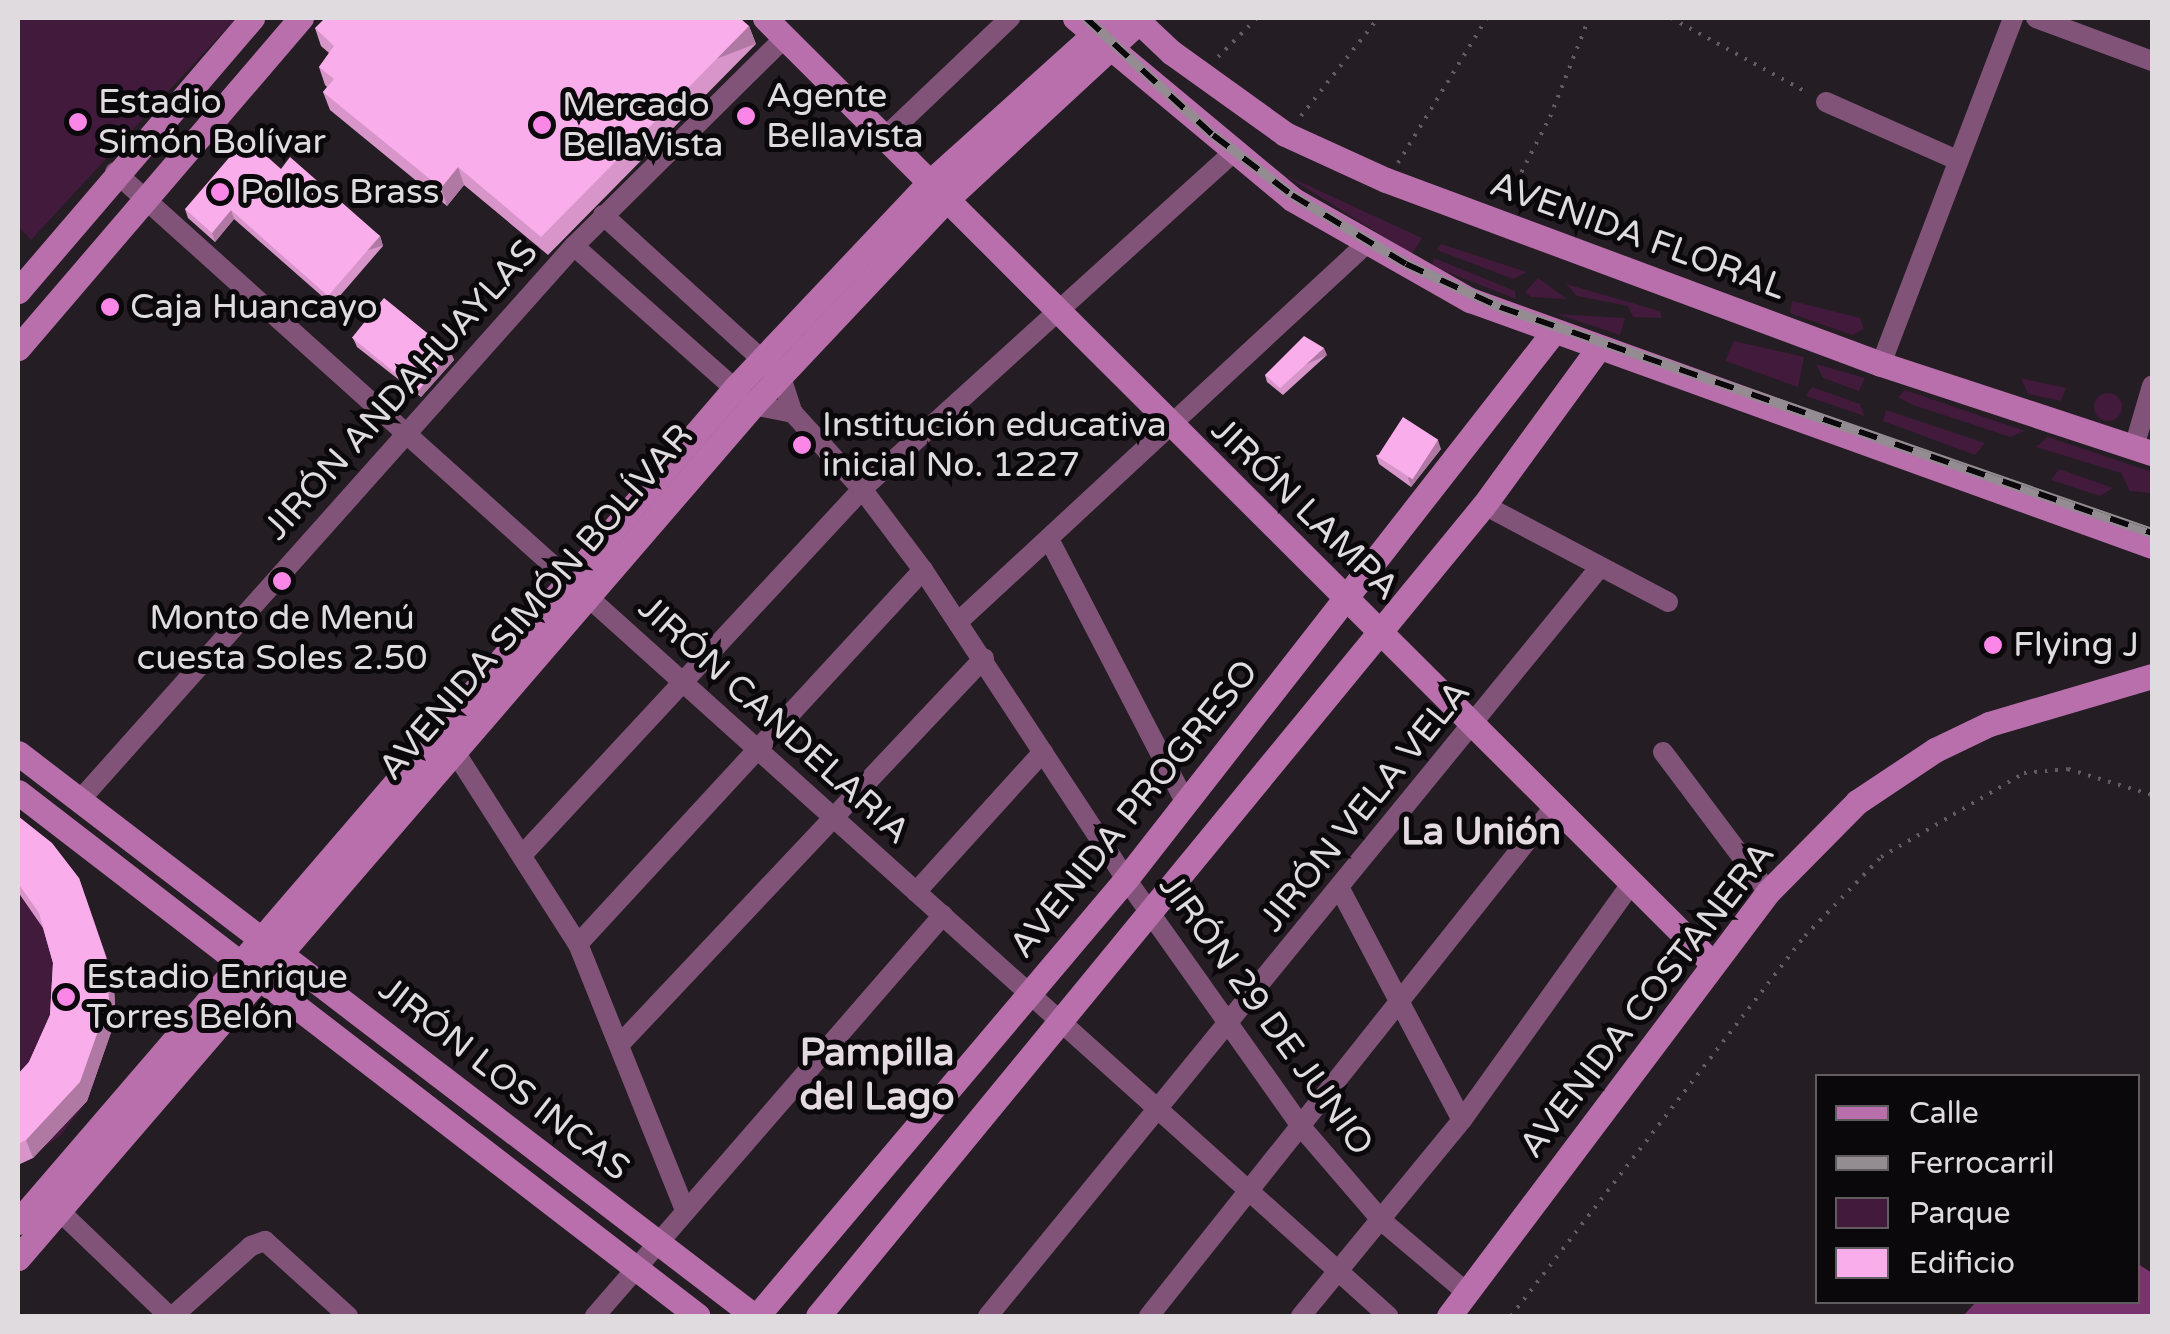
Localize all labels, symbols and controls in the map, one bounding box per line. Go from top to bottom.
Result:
place label: Agente Bellavista [766,75,924,157]
place label: Estadio Simón Bolívar [98,81,326,163]
place label: Mercado BellaVista [562,84,724,166]
marker: Agente Bellavista [735,105,757,127]
marker: Estadio Simón Bolívar [67,111,89,133]
marker: Mercado BellaVista [531,114,553,136]
street label: AVENIDA FLORAL [1485,163,1791,309]
place label: Pollos Brass [240,171,440,213]
marker: Pollos Brass [209,181,231,203]
street label: JIRÓN ANDAHUAYLAS [255,232,547,548]
place label: Caja Huancayo [130,286,378,328]
marker: Caja Huancayo [99,296,121,318]
place label: Institución educativa inicial No. 1227 [822,404,1167,486]
street label: JIRÓN LAMPA [1203,409,1407,609]
street label: AVENIDA SIMÓN BOLÍVAR [370,415,702,789]
marker: Institución educativa inicial No. 1227 [791,434,813,456]
marker: Monto de Menú cuesta Soles 2.50 [271,570,293,592]
street label: JIRÓN CANDELARIA [630,587,918,853]
place label: Monto de Menú cuesta Soles 2.50 [137,597,427,679]
place label: Flying J [2013,624,2139,666]
marker: Flying J [1982,634,2004,656]
street label: AVENIDA PROGRESO [1001,652,1267,966]
street label: JIRÓN VELA VELA [1251,672,1479,940]
district label: La Unión [1401,810,1561,856]
street label: AVENIDA COSTANERA [1511,834,1783,1166]
street label: JIRÓN 29 DE JUNIO [1150,866,1382,1164]
place label: Estadio Enrique Torres Belón [86,956,348,1038]
street label: JIRÓN LOS INCAS [370,968,638,1190]
marker: Estadio Enrique Torres Belón [55,986,77,1008]
district label: Pampilla del Lago [799,1031,955,1120]
legend [1815,1074,2140,1304]
text: Calle [1909,1095,1979,1132]
text: Ferrocarril [1909,1145,2055,1182]
text: Parque [1909,1195,2010,1232]
text: Edificio [1909,1245,2015,1282]

